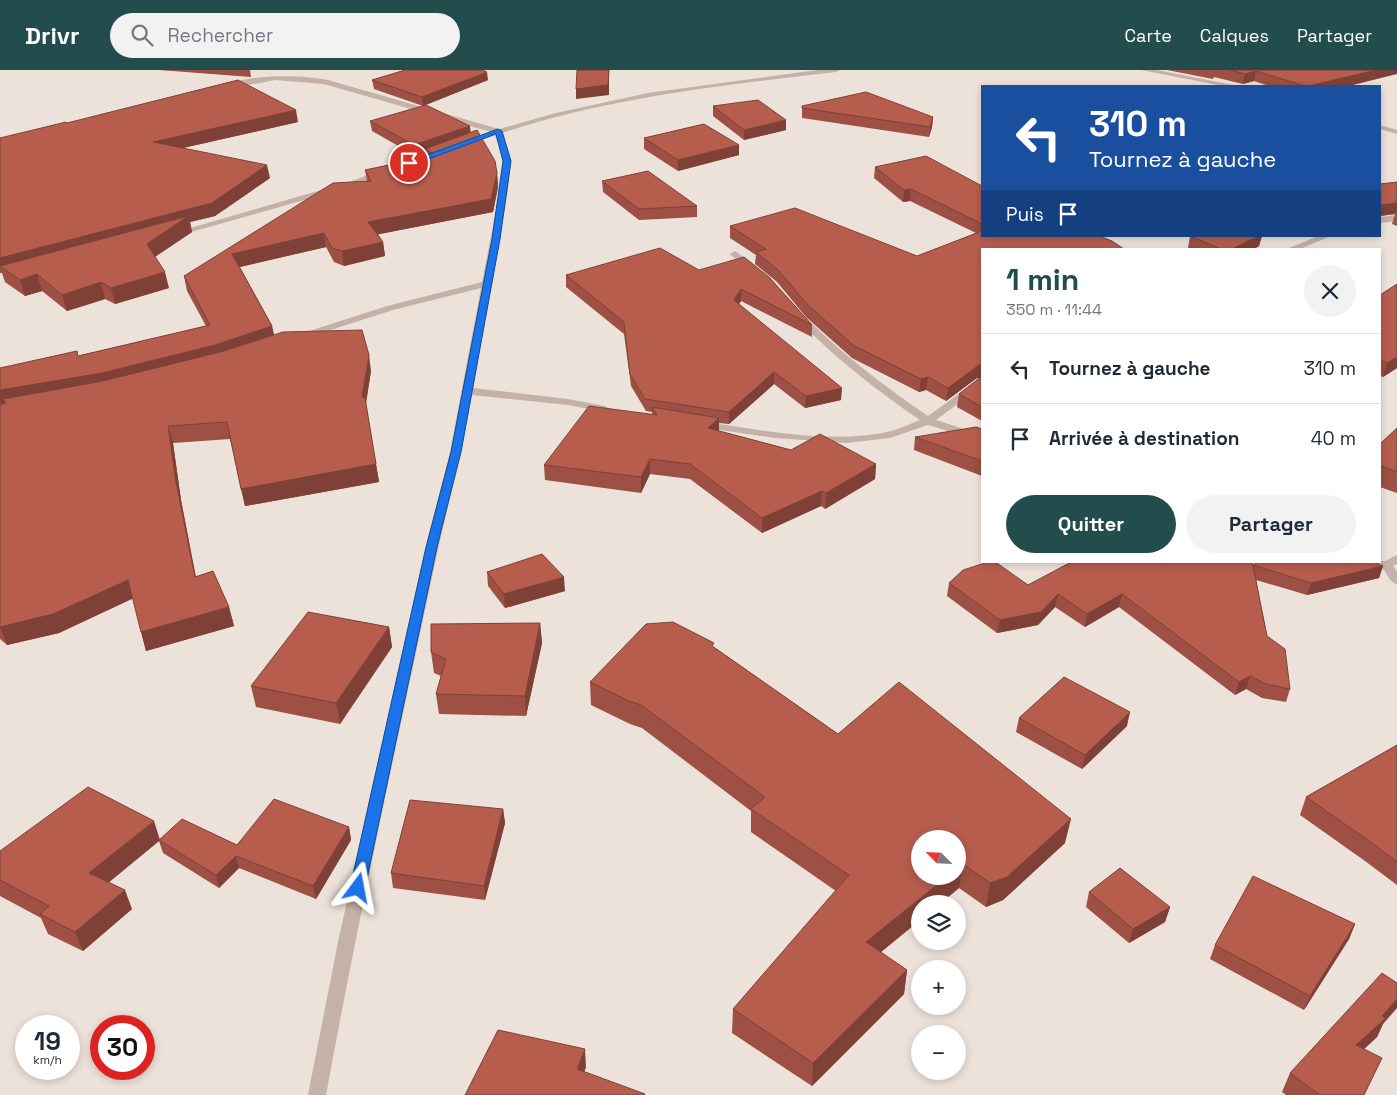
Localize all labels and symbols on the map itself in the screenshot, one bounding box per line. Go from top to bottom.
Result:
pin [388,142,430,184]
north arrow [911,830,966,885]
position arrow [331,861,383,913]
speed limit sign: 30 [90,1015,155,1080]

